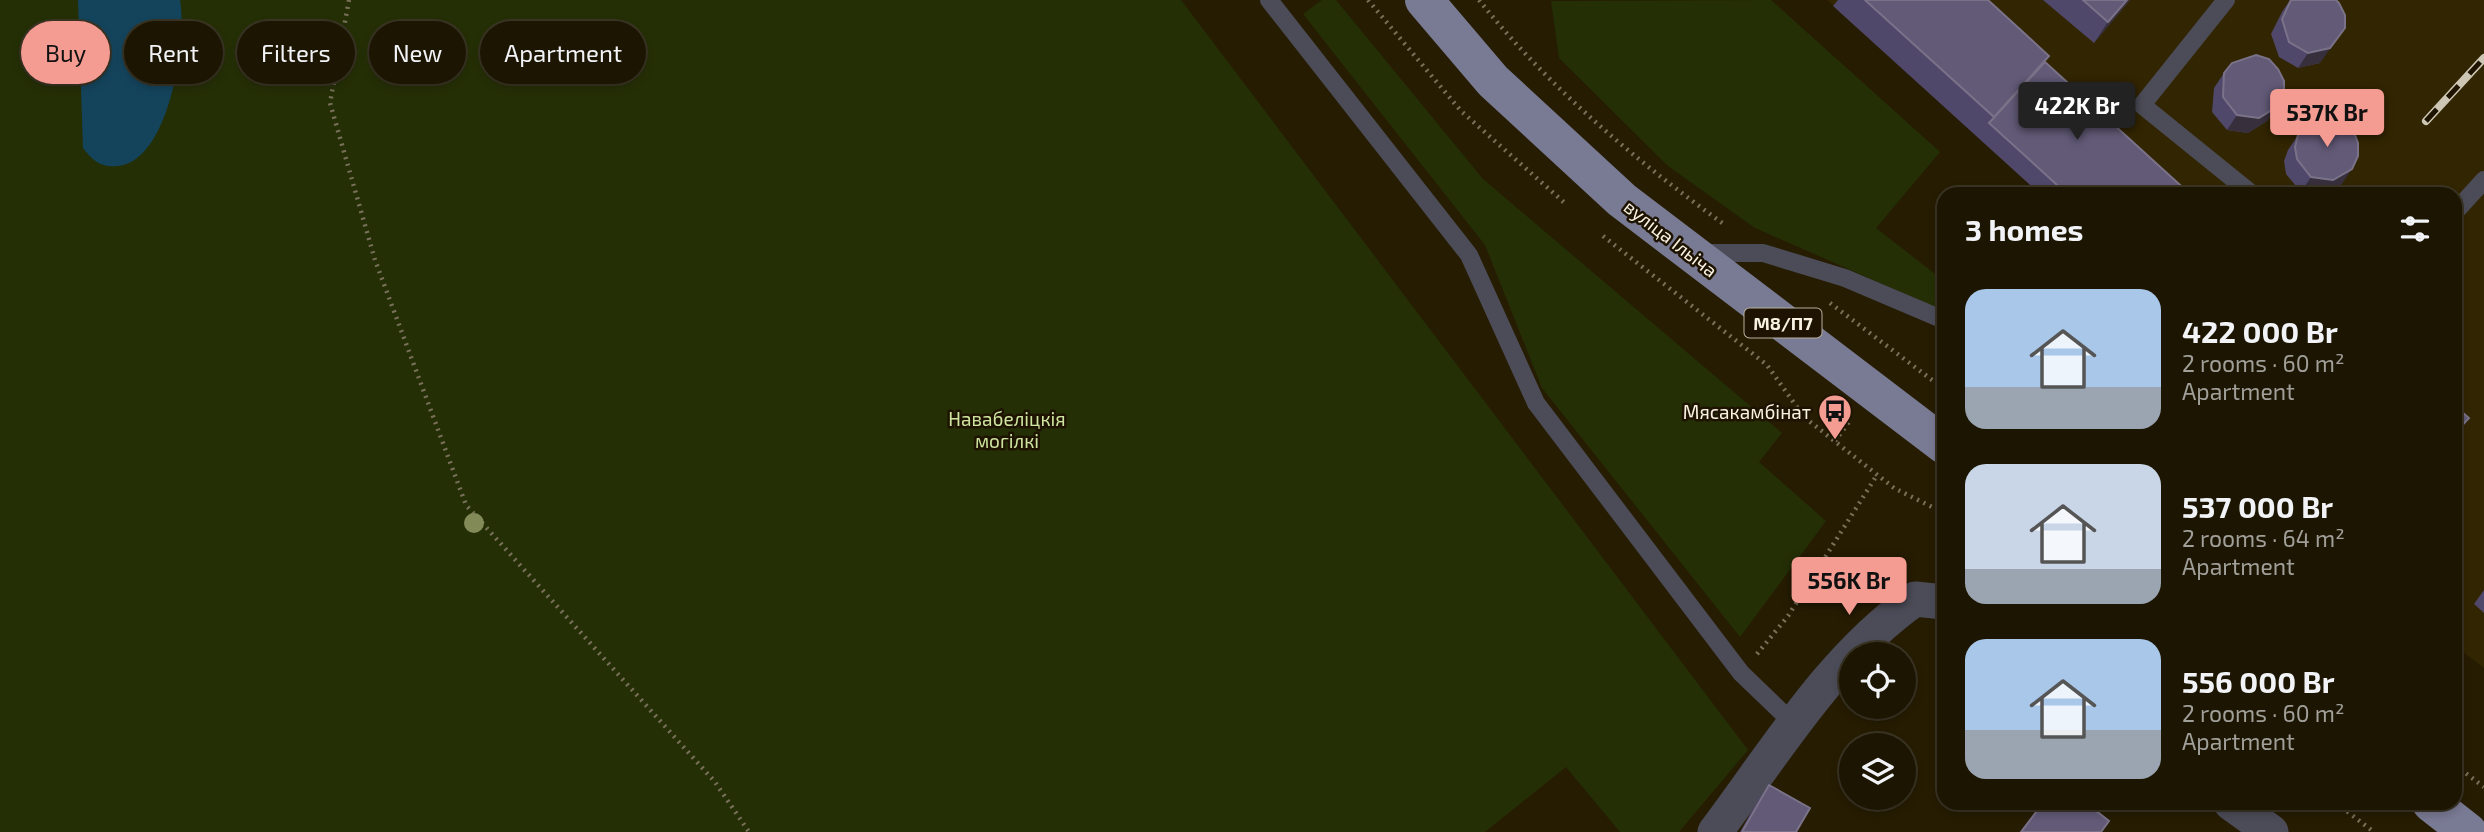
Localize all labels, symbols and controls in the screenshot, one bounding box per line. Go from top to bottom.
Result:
chip: Buy [21,21,110,84]
chip: Rent [124,21,223,84]
chip: Filters [237,21,355,84]
chip: New [369,21,466,84]
chip: Apartment [480,21,646,84]
pin: 422K Br [2012,82,2142,142]
pin: 537K Br [2262,90,2392,149]
text: 422K Br [2034,91,2120,119]
text: 537K Br [2286,98,2368,126]
street label: вуліца Ільіча [1619,194,1722,282]
icon: filters [2396,210,2434,248]
text: 3 homes [1965,211,2084,247]
road number: М8/П7 [1744,309,1822,338]
text: 422 000 Br [2182,313,2338,349]
icon: home [2021,317,2105,401]
text: 2 rooms · 60 m² [2182,349,2344,377]
text: Apartment [2182,377,2295,405]
bus stop icon: Мясакамбінат [1816,392,1854,441]
place label: Мясакамбінат [1683,400,1811,423]
park label: Навабеліцкія могілкі [948,407,1066,452]
text: 537 000 Br [2182,488,2333,524]
icon: home [2021,492,2105,576]
text: 2 rooms · 64 m² [2182,524,2345,552]
text: Apartment [2182,552,2295,580]
pin: 556K Br [1784,558,1914,617]
text: 556K Br [1808,566,1890,594]
map controls [1839,642,1916,810]
button: locate [1839,642,1916,719]
text: 556 000 Br [2182,663,2335,699]
icon: home [2021,667,2105,751]
text: 2 rooms · 60 m² [2182,699,2344,727]
text: Apartment [2182,727,2295,755]
button: layers [1839,733,1916,810]

